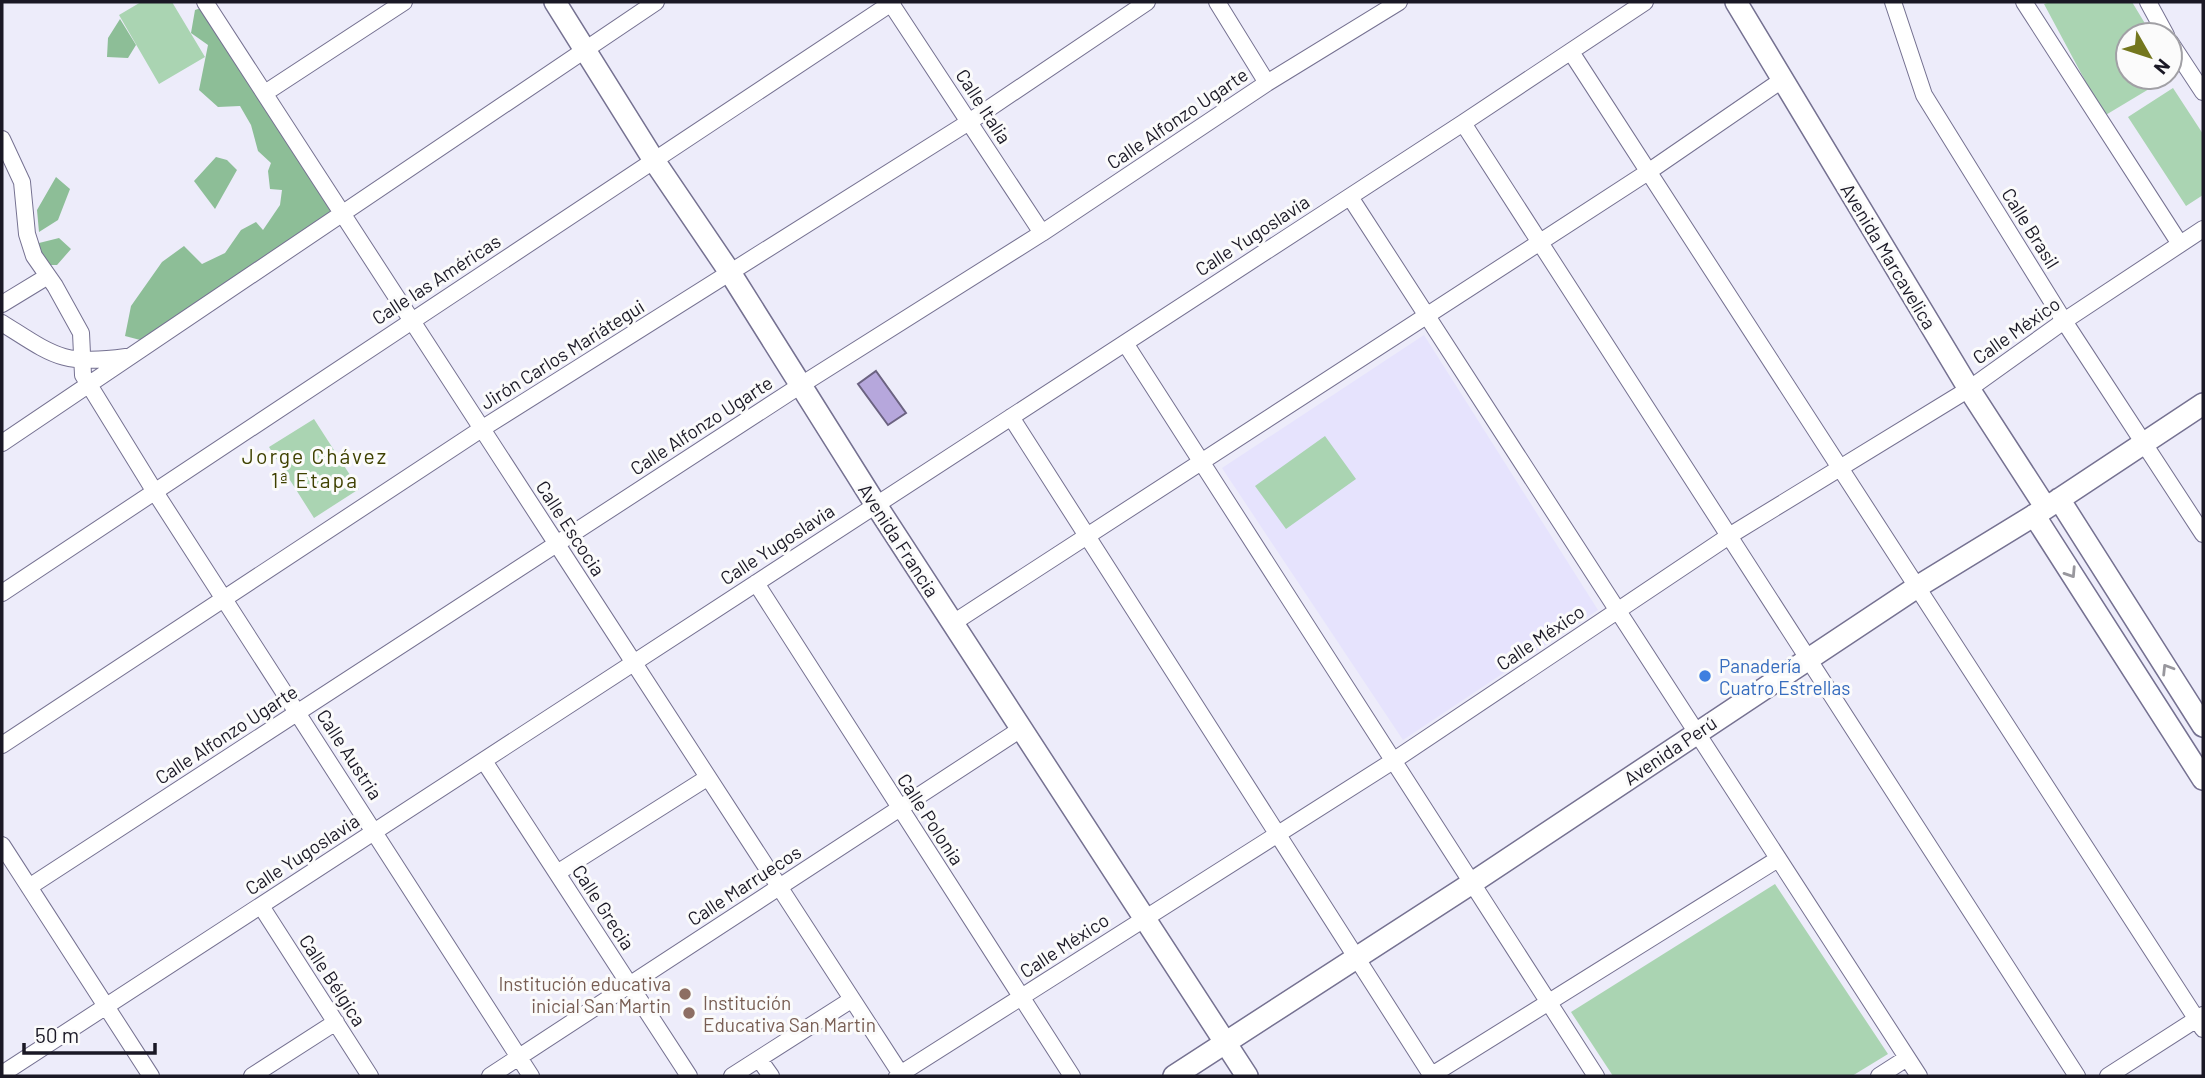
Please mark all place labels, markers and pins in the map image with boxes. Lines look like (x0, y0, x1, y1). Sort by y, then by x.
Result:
place label: Panadería Cuatro Estrellas (1719, 654, 1850, 699)
marker: Panadería Cuatro Estrellas (1697, 668, 1713, 684)
place label: Institución educativa inicial San Martin (498, 972, 671, 1017)
marker: Institución educativa inicial San Martin (677, 986, 693, 1002)
place label: Institución Educativa San Martin (703, 991, 876, 1036)
marker: Institución Educativa San Martin (681, 1005, 697, 1021)

